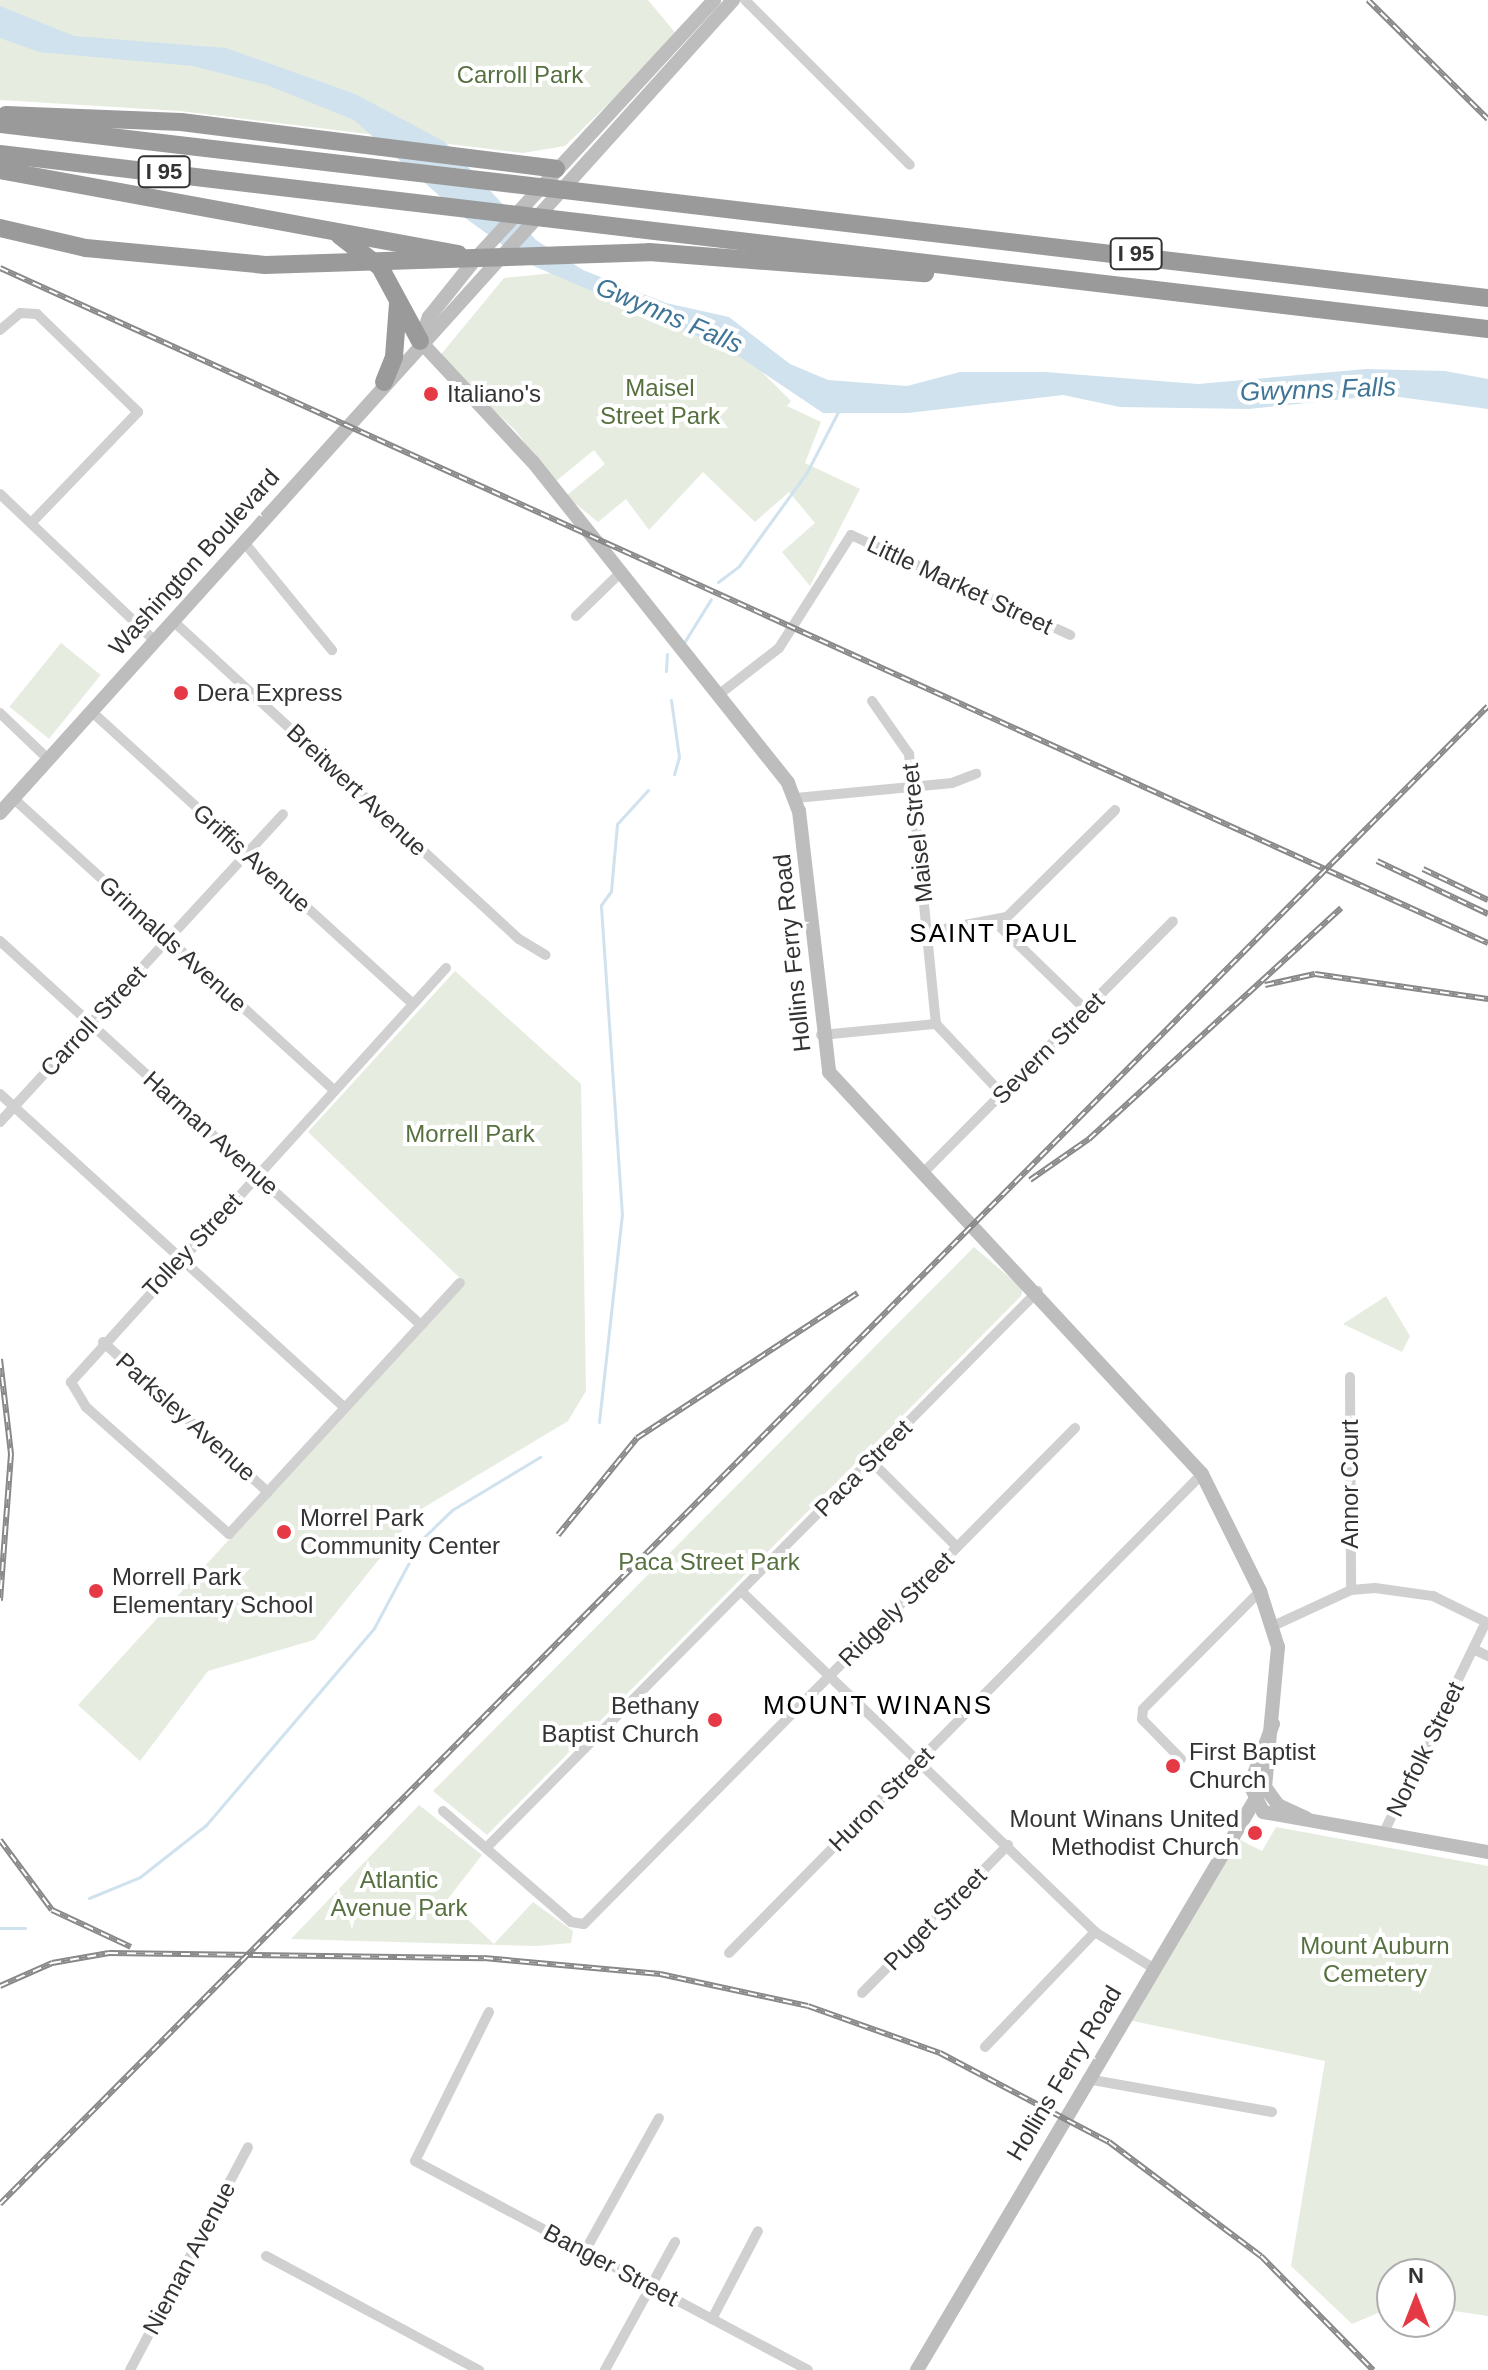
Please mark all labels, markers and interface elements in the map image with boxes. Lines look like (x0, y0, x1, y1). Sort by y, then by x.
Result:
park label: Carroll Park (457, 61, 583, 89)
road number: I 95 (136, 154, 192, 190)
road number: I 95 (1108, 236, 1164, 272)
water label: Gwynns Falls (591, 271, 747, 361)
water label: Gwynns Falls (1239, 372, 1397, 408)
park label: Maisel Street Park (600, 374, 720, 430)
place label: Italiano's (447, 380, 541, 408)
marker: Italiano's (422, 385, 440, 403)
street label: Washington Boulevard (103, 463, 285, 661)
street label: Little Market Street (863, 529, 1057, 641)
place label: Dera Express (197, 679, 342, 707)
marker: Dera Express (172, 684, 190, 702)
street label: Breitwert Avenue (281, 717, 433, 863)
street label: Maisel Street (895, 762, 939, 904)
street label: Griffis Avenue (187, 797, 317, 919)
street label: Hollins Ferry Road (767, 853, 817, 1053)
street label: Grinnalds Avenue (93, 870, 253, 1018)
district label: SAINT PAUL (909, 918, 1079, 950)
street label: Carroll Street (34, 959, 152, 1083)
street label: Severn Street (986, 986, 1110, 1110)
street label: Harman Avenue (137, 1064, 285, 1202)
park label: Morrell Park (405, 1120, 535, 1148)
street label: Tolley Street (136, 1187, 248, 1303)
street label: Parksley Avenue (110, 1346, 262, 1488)
street label: Paca Street (808, 1413, 918, 1523)
street label: Annor Court (1336, 1419, 1364, 1549)
place label: Morrel Park Community Center (300, 1504, 500, 1560)
marker: Morrel Park Community Center (275, 1523, 293, 1541)
street label: Ridgely Street (833, 1546, 959, 1672)
park label: Paca Street Park (618, 1548, 800, 1576)
place label: Morrell Park Elementary School (112, 1563, 313, 1619)
marker: Morrell Park Elementary School (87, 1582, 105, 1600)
street label: Norfolk Street (1380, 1677, 1470, 1821)
district label: MOUNT WINANS (763, 1690, 993, 1722)
place label: Bethany Baptist Church (542, 1692, 699, 1748)
marker: Bethany Baptist Church (706, 1711, 724, 1729)
place label: First Baptist Church (1189, 1738, 1316, 1794)
street label: Huron Street (823, 1741, 939, 1857)
marker: First Baptist Church (1164, 1757, 1182, 1775)
place label: Mount Winans United Methodist Church (1010, 1805, 1239, 1861)
marker: Mount Winans United Methodist Church (1246, 1824, 1264, 1842)
street label: Puget Street (878, 1862, 992, 1976)
park label: Atlantic Avenue Park (331, 1866, 467, 1922)
park label: Mount Auburn Cemetery (1300, 1932, 1450, 1988)
street label: Hollins Ferry Road (1000, 1980, 1128, 2166)
street label: Nieman Avenue (136, 2176, 242, 2340)
street label: Banger Street (539, 2218, 683, 2312)
north arrow (1376, 2258, 1456, 2338)
text: N (1408, 2263, 1424, 2288)

